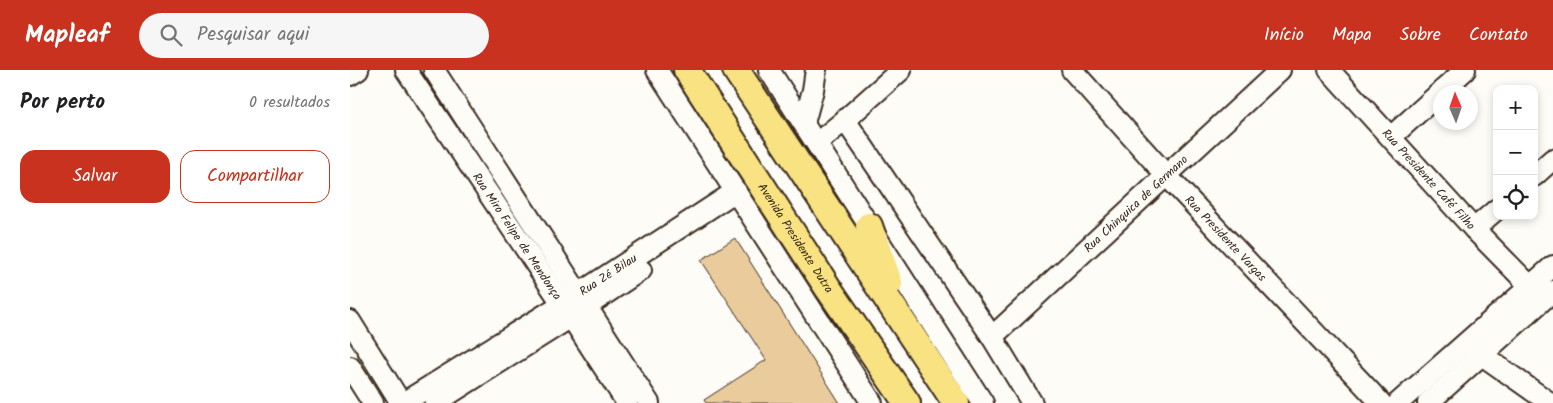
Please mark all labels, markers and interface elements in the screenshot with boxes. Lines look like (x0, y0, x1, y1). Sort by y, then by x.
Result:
search box (139, 13, 489, 58)
text: Mapleaf (25, 16, 109, 55)
text: Pesquisar aqui (197, 20, 309, 50)
icon: search (157, 21, 185, 49)
text: Início (1264, 21, 1304, 50)
text: Mapa (1332, 21, 1372, 50)
text: Sobre (1400, 21, 1441, 50)
text: Contato (1469, 21, 1528, 50)
north arrow (1433, 85, 1478, 130)
map controls (1493, 85, 1538, 220)
button: + (1493, 85, 1538, 130)
text: Por perto (20, 86, 105, 119)
text: 0 resultados (249, 90, 330, 115)
street label: Rua Presidente Café Filho (1377, 124, 1480, 234)
button: − (1493, 130, 1538, 175)
button: Salvar (20, 150, 170, 203)
button: Compartilhar (180, 150, 330, 203)
street label: Rua Chinquica de Germano (1079, 150, 1192, 257)
street label: Rua Miro Felipe de Mendonça (468, 169, 567, 304)
button: locate (1493, 175, 1538, 220)
street label: Avenida Presidente Dutra (753, 179, 838, 297)
street label: Rua Presidente Vargas (1180, 191, 1271, 286)
street label: Rua Zé Bilau (575, 249, 641, 301)

